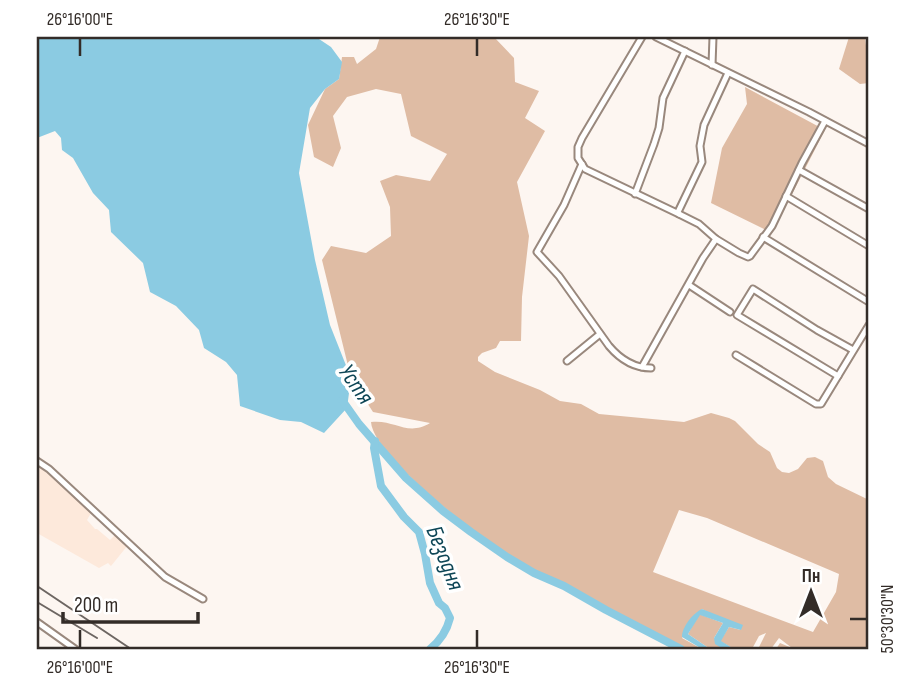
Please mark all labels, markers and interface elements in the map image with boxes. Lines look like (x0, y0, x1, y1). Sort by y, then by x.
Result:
text: 26°16'00"E (47, 9, 113, 30)
text: 26°16'30"E (444, 9, 510, 30)
water label: Устя (332, 358, 380, 410)
water label: Безодня (419, 522, 471, 595)
north arrow (776, 556, 846, 626)
text: Пн (802, 565, 820, 588)
scale bar (63, 581, 198, 625)
text: 50°30'30"N (877, 584, 898, 654)
text: 200 m (74, 593, 118, 618)
text: 26°16'00"E (47, 657, 113, 678)
text: 26°16'30"E (444, 657, 510, 678)

